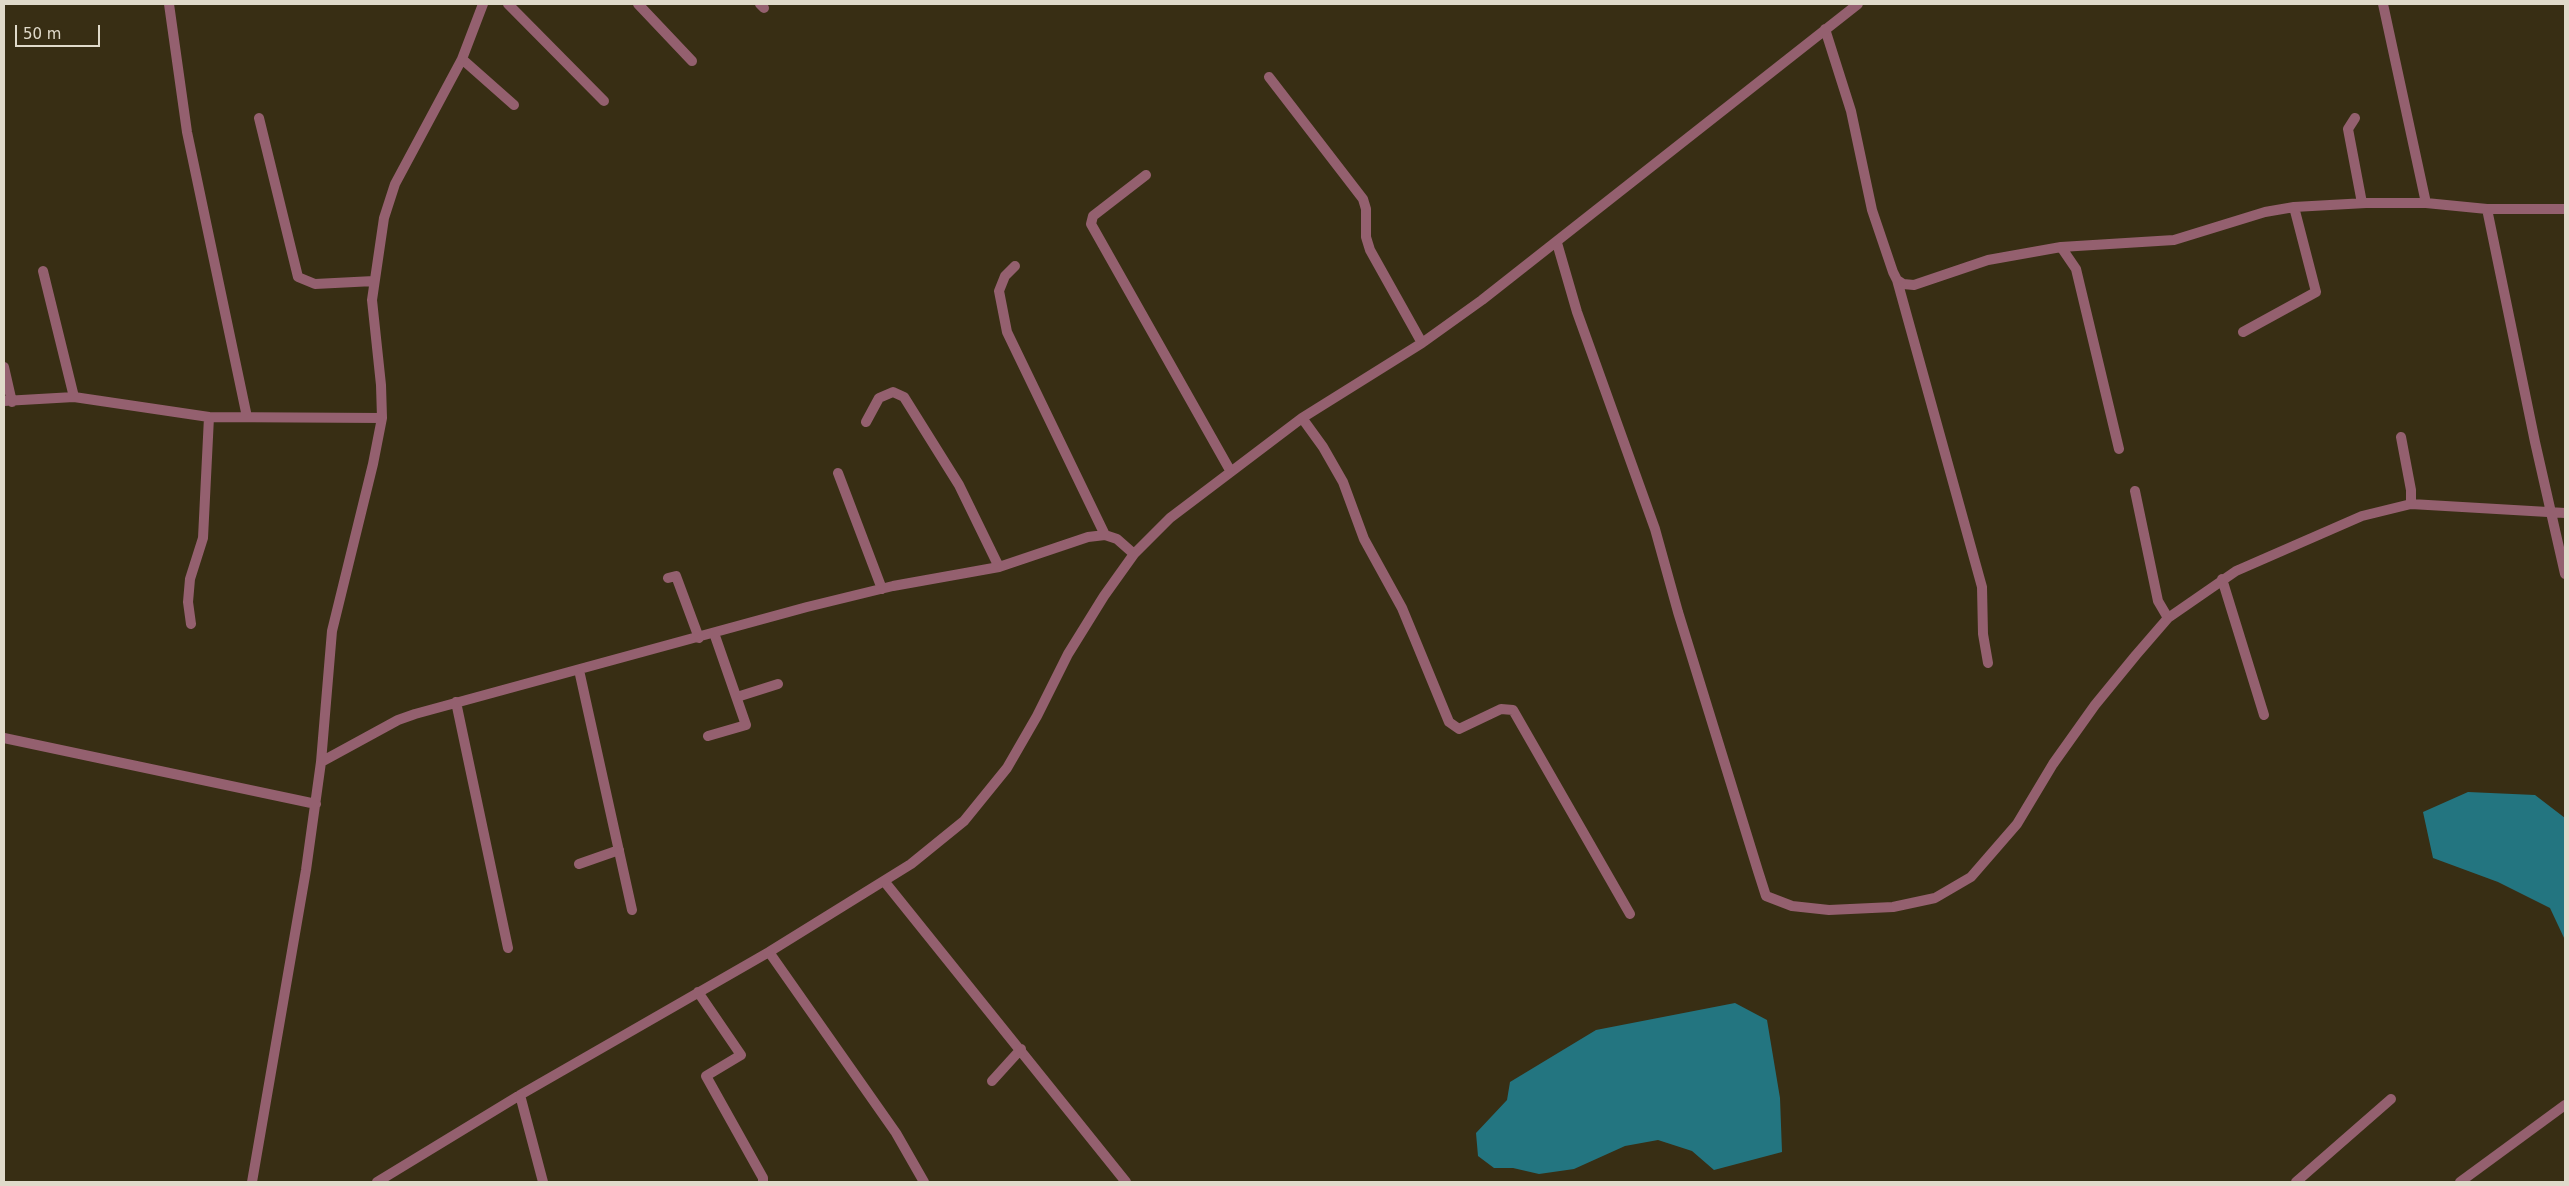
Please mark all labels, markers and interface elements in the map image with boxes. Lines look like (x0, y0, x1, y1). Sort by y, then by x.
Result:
scale bar (18, 15, 102, 47)
text: 50 m (23, 25, 61, 43)

